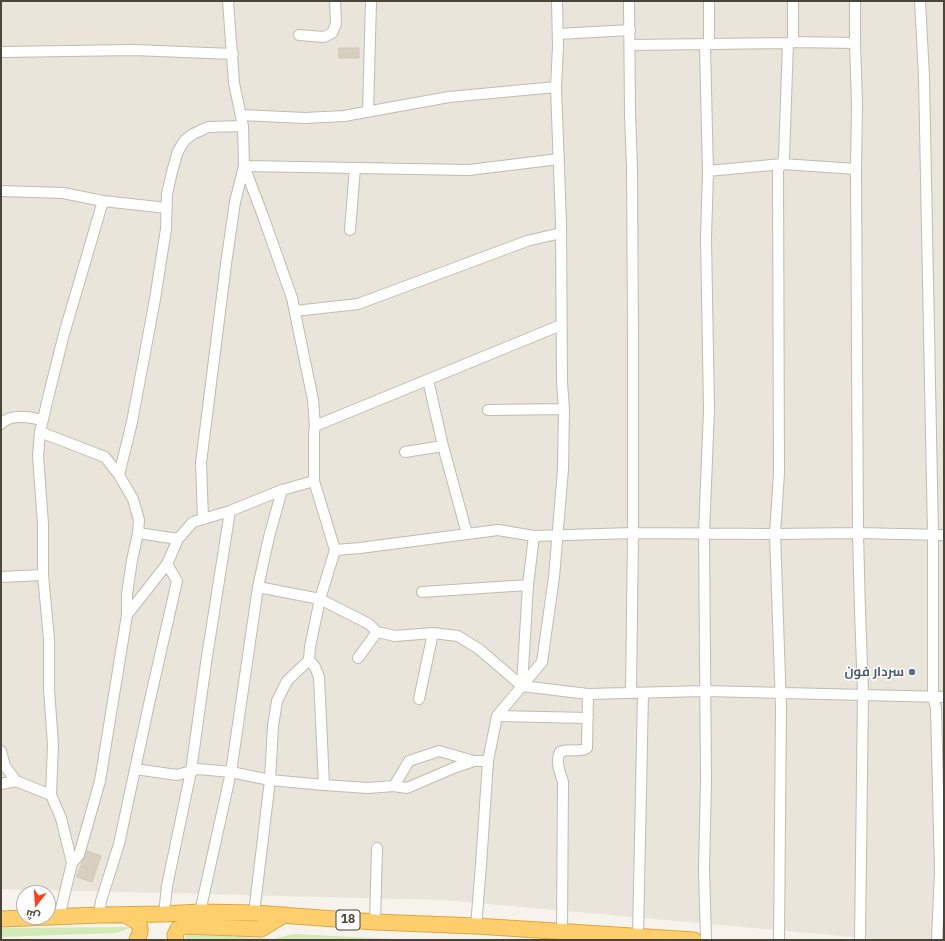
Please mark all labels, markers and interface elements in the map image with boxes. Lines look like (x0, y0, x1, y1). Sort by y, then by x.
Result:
place label: سردار فون (845, 664, 904, 680)
marker: سردار فون (907, 667, 917, 677)
north arrow (16, 885, 56, 925)
text: ش (24, 907, 42, 924)
road number: 18 (336, 910, 360, 930)

